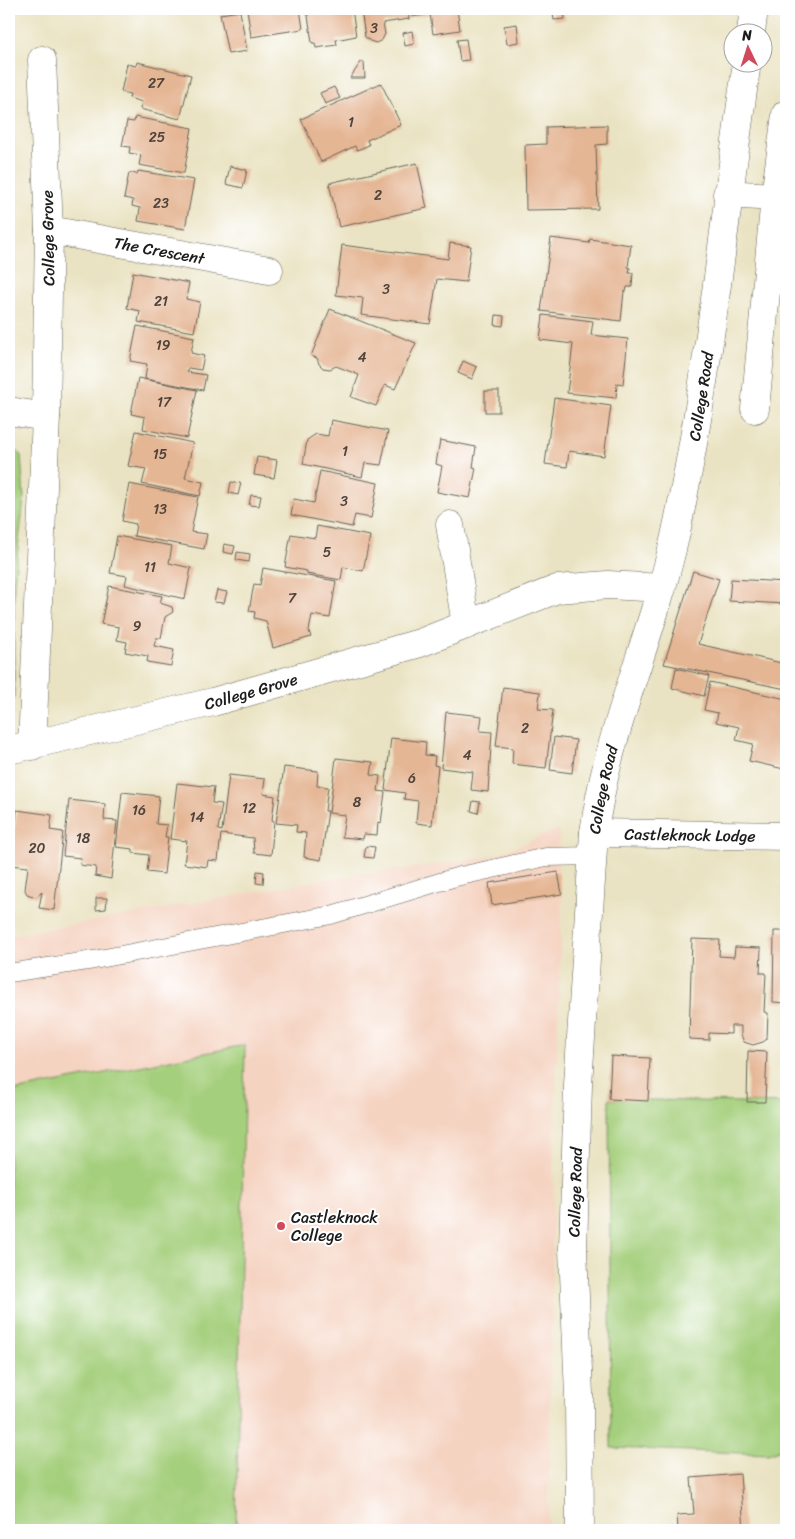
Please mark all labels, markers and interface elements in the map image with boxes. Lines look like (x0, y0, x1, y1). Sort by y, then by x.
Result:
house number: 3 (370, 16, 378, 41)
north arrow (722, 22, 772, 72)
text: N (740, 23, 753, 48)
house number: 27 (148, 71, 165, 96)
house number: 1 (348, 110, 354, 135)
house number: 25 (149, 125, 166, 150)
house number: 2 (374, 183, 382, 208)
street label: College Grove (33, 190, 63, 286)
house number: 23 (153, 191, 169, 216)
street label: The Crescent (111, 228, 207, 273)
house number: 3 (382, 277, 390, 302)
house number: 21 (154, 289, 168, 314)
house number: 19 (156, 333, 171, 358)
house number: 4 (358, 345, 367, 370)
street label: College Road (679, 348, 722, 443)
house number: 17 (157, 390, 172, 415)
house number: 1 (342, 439, 348, 464)
house number: 15 (153, 442, 168, 467)
house number: 3 (340, 489, 348, 514)
house number: 13 (153, 497, 167, 522)
house number: 5 (323, 540, 332, 565)
house number: 11 (144, 555, 156, 580)
house number: 7 (288, 586, 297, 611)
house number: 9 (133, 614, 142, 639)
street label: College Grove (201, 664, 301, 718)
house number: 2 (521, 716, 529, 741)
street label: College Road (580, 740, 627, 836)
house number: 4 (463, 743, 472, 768)
house number: 6 (408, 766, 416, 791)
house number: 8 (353, 790, 362, 815)
house number: 12 (242, 796, 256, 821)
house number: 16 (132, 798, 146, 823)
house number: 14 (190, 805, 205, 830)
street label: Castleknock Lodge (624, 819, 756, 850)
house number: 18 (76, 826, 91, 851)
house number: 20 (29, 836, 46, 861)
street label: College Road (559, 1145, 591, 1237)
place label: Castleknock College (291, 1203, 378, 1250)
marker: Castleknock College (275, 1220, 287, 1232)

